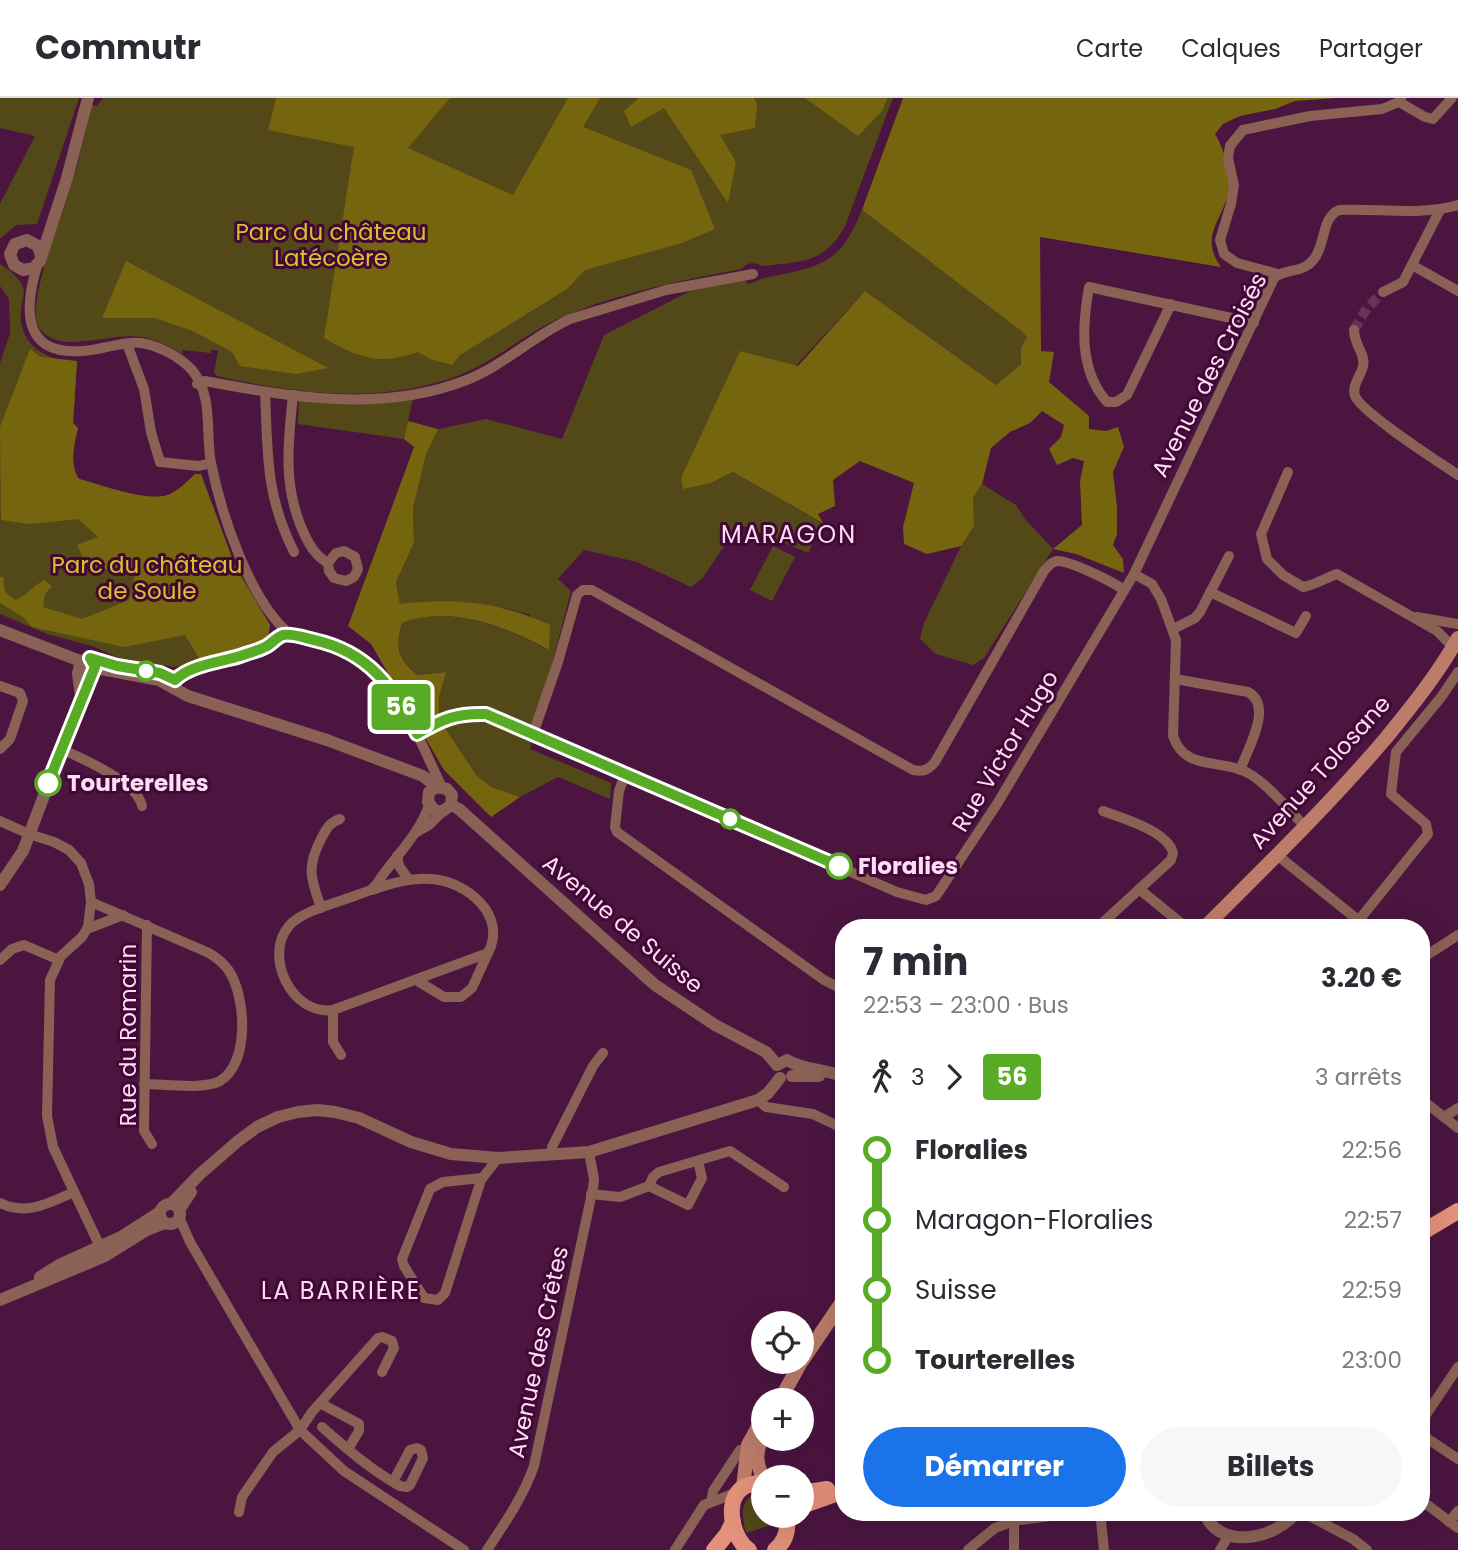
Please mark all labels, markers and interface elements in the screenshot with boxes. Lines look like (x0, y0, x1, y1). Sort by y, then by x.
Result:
text: Commutr (35, 24, 201, 71)
text: Carte (1076, 32, 1143, 65)
text: Calques (1181, 32, 1281, 65)
text: Partager (1319, 32, 1423, 65)
park label: Parc du château Latécoère (235, 216, 427, 274)
street label: Avenue des Croisés (1144, 267, 1274, 483)
district label: MARAGON (721, 518, 857, 551)
park label: Parc du château de Soule (51, 549, 243, 607)
unlabelled marker (136, 661, 156, 681)
street label: Rue Victor Hugo (944, 664, 1066, 838)
line badge: 56 (370, 684, 432, 730)
street label: Avenue Tolosane (1242, 688, 1398, 856)
text: 56 (386, 690, 416, 723)
place label: Tourterelles (67, 767, 209, 799)
marker: Tourterelles (35, 770, 61, 796)
unlabelled marker (720, 809, 740, 829)
street label: Avenue de Suisse (536, 847, 710, 1001)
place label: Floralies (858, 850, 958, 882)
marker: Floralies (826, 853, 852, 879)
text: 7 min (863, 935, 968, 988)
street label: Rue du Romarin (112, 944, 144, 1126)
text: 3.20 € (1321, 960, 1402, 996)
text: 22:53 – 23:00 · Bus (863, 989, 1069, 1021)
icon: walk (863, 1058, 901, 1096)
icon: forward (935, 1058, 973, 1096)
text: 56 (997, 1060, 1027, 1093)
text: 3 (911, 1061, 925, 1093)
text: 3 arrêts (1315, 1061, 1402, 1093)
text: Floralies (915, 1132, 1028, 1168)
text: 22:56 (1342, 1134, 1402, 1166)
text: Maragon-Floralies (915, 1202, 1153, 1238)
text: 22:57 (1344, 1204, 1402, 1236)
street label: Avenue des Crêtes (500, 1243, 576, 1461)
text: Suisse (915, 1272, 997, 1308)
district label: LA BARRIÈRE (261, 1274, 421, 1307)
text: 22:59 (1342, 1274, 1402, 1306)
map controls (751, 1311, 814, 1528)
button: locate (751, 1311, 814, 1374)
text: Tourterelles (915, 1342, 1075, 1378)
text: 23:00 (1341, 1344, 1402, 1376)
button: + (751, 1388, 814, 1451)
button: Démarrer (863, 1427, 1126, 1507)
button: Billets (1140, 1427, 1402, 1507)
button: − (751, 1465, 814, 1528)

